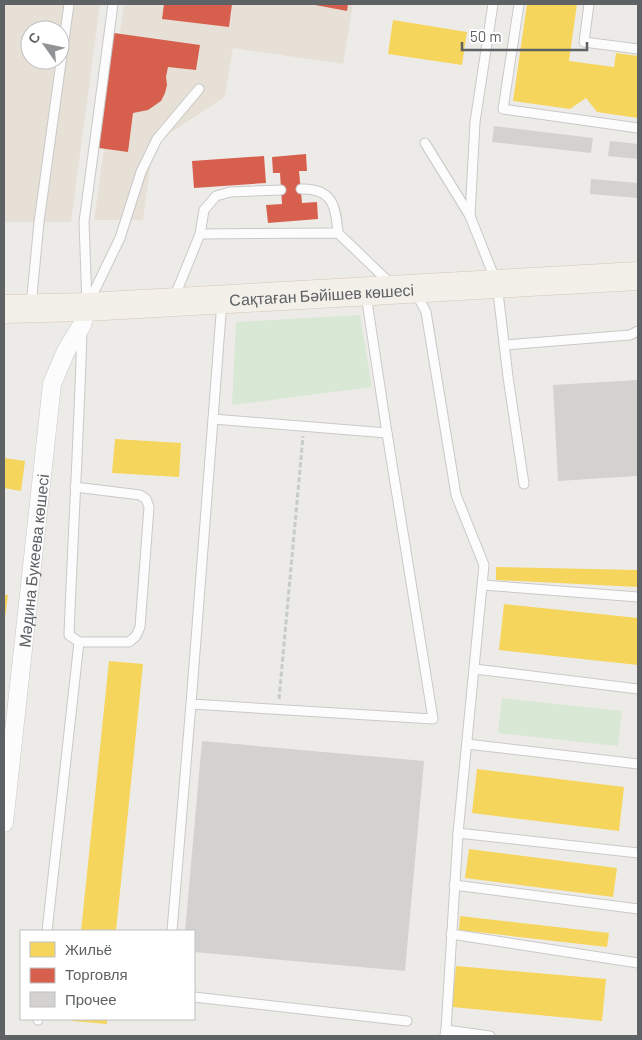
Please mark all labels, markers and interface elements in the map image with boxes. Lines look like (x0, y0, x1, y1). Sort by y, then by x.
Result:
north arrow (20, 20, 70, 70)
scale bar (462, 20, 587, 52)
text: 50 m (470, 27, 502, 45)
text: С (24, 29, 44, 47)
street label: Сақтаған Бәйішев көшесі (229, 279, 415, 308)
street label: Мәдина Букеева көшесі (14, 473, 52, 648)
legend (20, 930, 195, 1020)
text: Жильё (65, 940, 112, 958)
text: Торговля (65, 965, 128, 983)
text: Прочее (65, 990, 117, 1008)

